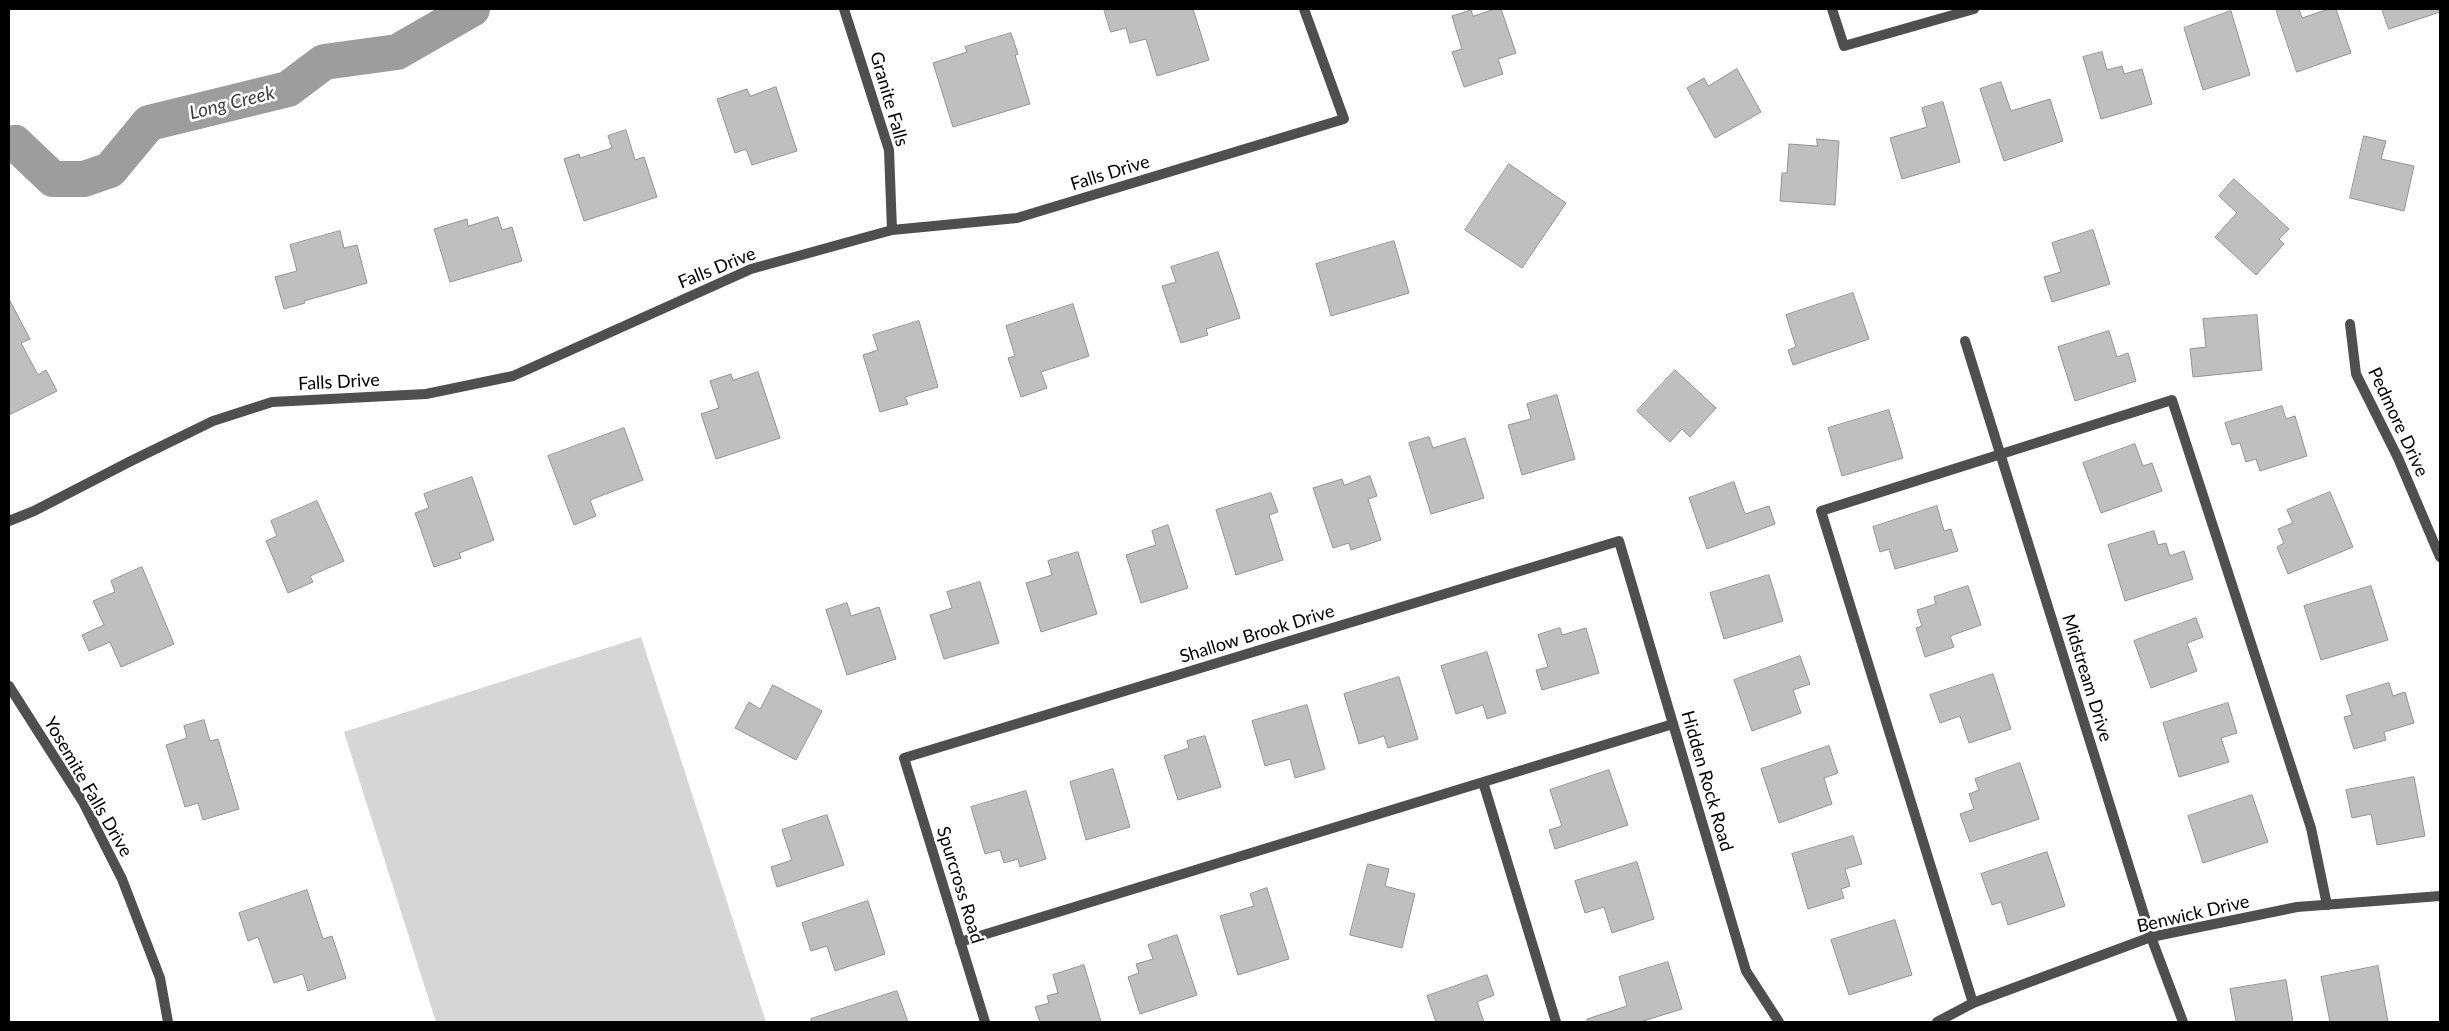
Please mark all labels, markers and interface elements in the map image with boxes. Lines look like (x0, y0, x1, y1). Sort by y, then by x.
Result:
street label: Granite Falls (865, 49, 913, 149)
water label: Long Creek (187, 81, 277, 125)
street label: Falls Drive (1068, 151, 1152, 195)
street label: Falls Drive (675, 243, 759, 293)
street label: Pedmore Drive (2363, 364, 2433, 480)
street label: Falls Drive (298, 369, 380, 395)
street label: Shallow Brook Drive (1177, 600, 1337, 668)
street label: Midstream Drive (2057, 612, 2117, 744)
street label: Hidden Rock Road (1677, 708, 1737, 854)
street label: Yosemite Falls Drive (39, 713, 137, 861)
street label: Spurcross Road (932, 824, 988, 946)
street label: Benwick Drive (2135, 891, 2251, 937)

